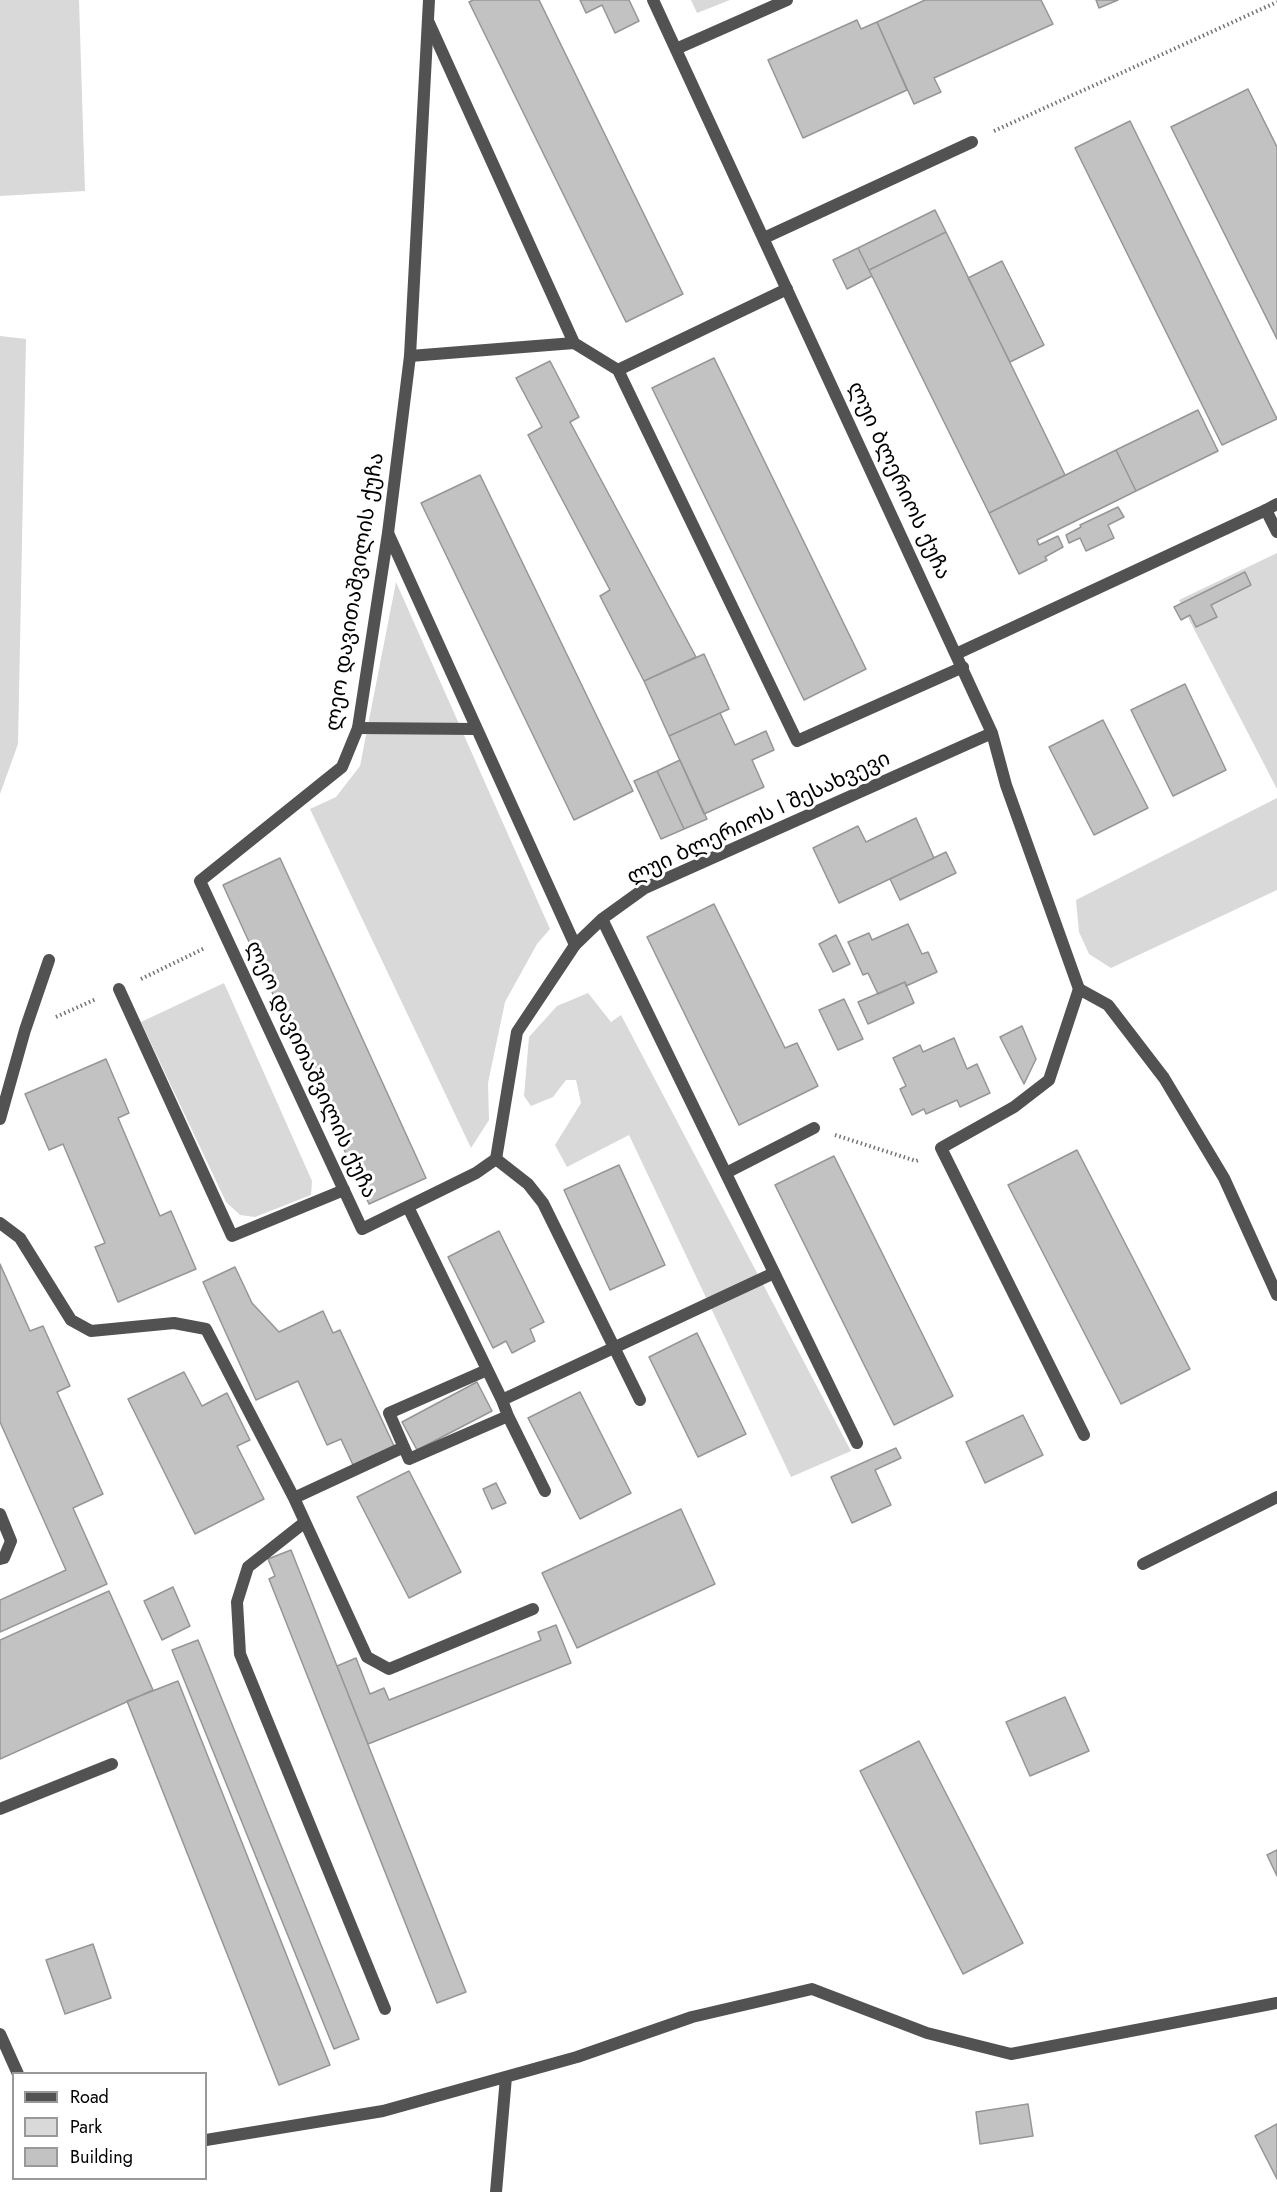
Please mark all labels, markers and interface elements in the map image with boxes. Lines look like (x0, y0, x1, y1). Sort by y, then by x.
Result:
street label: ლუი ბლერიოს ქუჩა (841, 378, 955, 584)
street label: ლეო დავითაშვილის ქუჩა (322, 451, 390, 733)
street label: ლუი ბლერიოს I შესახვევი (623, 747, 895, 891)
street label: ლეო დავითაშვილის ქუჩა (239, 937, 381, 1203)
legend (12, 2072, 207, 2180)
text: Road (70, 2084, 109, 2110)
text: Park (70, 2114, 102, 2140)
text: Building (70, 2144, 133, 2170)

